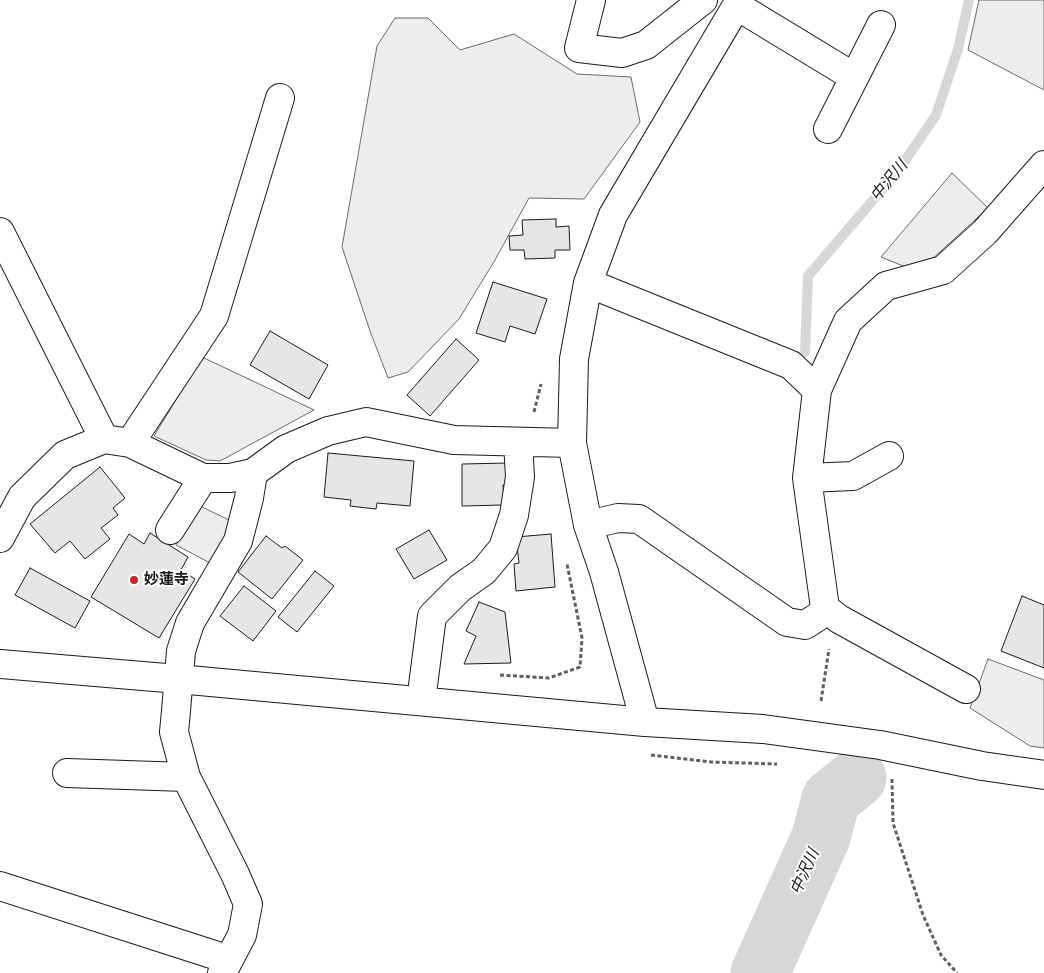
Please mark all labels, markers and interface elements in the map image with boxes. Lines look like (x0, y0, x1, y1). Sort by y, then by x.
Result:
water label: 中沢川 (866, 156, 912, 206)
place label: 妙蓮寺 (144, 571, 189, 589)
marker: 妙蓮寺 (128, 574, 140, 586)
water label: 中沢川 (786, 846, 824, 898)

